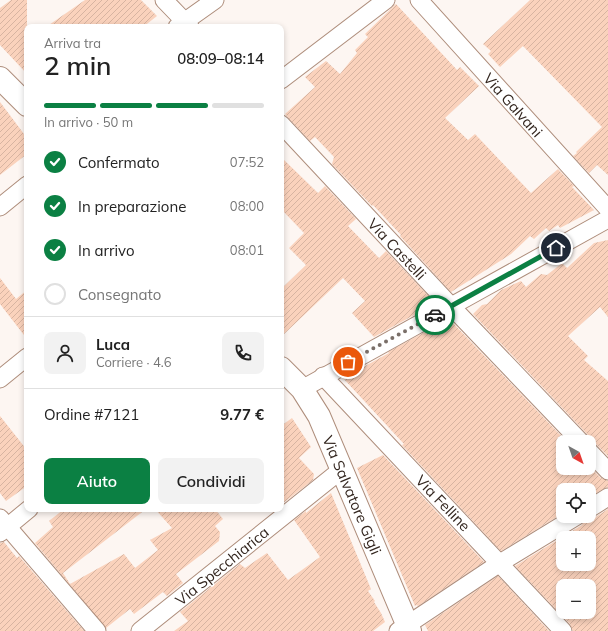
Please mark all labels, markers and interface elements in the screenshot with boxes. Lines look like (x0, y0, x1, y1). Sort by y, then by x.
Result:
text: Arriva tra (44, 35, 101, 51)
text: 2 min (44, 49, 112, 82)
text: 08:09–08:14 (177, 49, 264, 68)
street label: Via Galvani (479, 69, 547, 141)
text: In arrivo · 50 m (44, 114, 133, 130)
icon: check (44, 151, 66, 173)
text: Confermato (78, 153, 159, 172)
text: 07:52 (230, 154, 264, 170)
icon: check (44, 195, 66, 217)
text: In preparazione (78, 197, 186, 216)
text: 08:00 (230, 198, 264, 214)
street label: Via Castelli (364, 214, 430, 284)
pin (539, 231, 573, 265)
icon: home (545, 237, 567, 259)
icon: check (44, 239, 66, 261)
text: In arrivo (78, 241, 134, 260)
text: 08:01 (230, 242, 264, 258)
text: Consegnato (78, 285, 161, 304)
courier (415, 295, 455, 335)
icon: car (424, 304, 446, 326)
button: person (44, 332, 86, 374)
button: phone (222, 332, 264, 374)
text: Luca (96, 335, 130, 354)
pin (331, 345, 365, 379)
icon: bag (337, 351, 359, 373)
text: Corriere · 4.6 (96, 354, 172, 370)
text: Ordine #7121 (44, 405, 139, 424)
text: 9.77 € (220, 405, 264, 424)
street label: Via Salvatore Gigli (318, 433, 386, 557)
north arrow (556, 435, 596, 475)
map controls (556, 435, 596, 619)
button: Aiuto (44, 458, 150, 504)
button: Condividi (158, 458, 264, 504)
street label: Via Felline (412, 471, 474, 535)
button: locate (556, 483, 596, 523)
street label: Via Specchiarica (171, 522, 273, 610)
button: + (556, 531, 596, 571)
button: − (556, 579, 596, 619)

